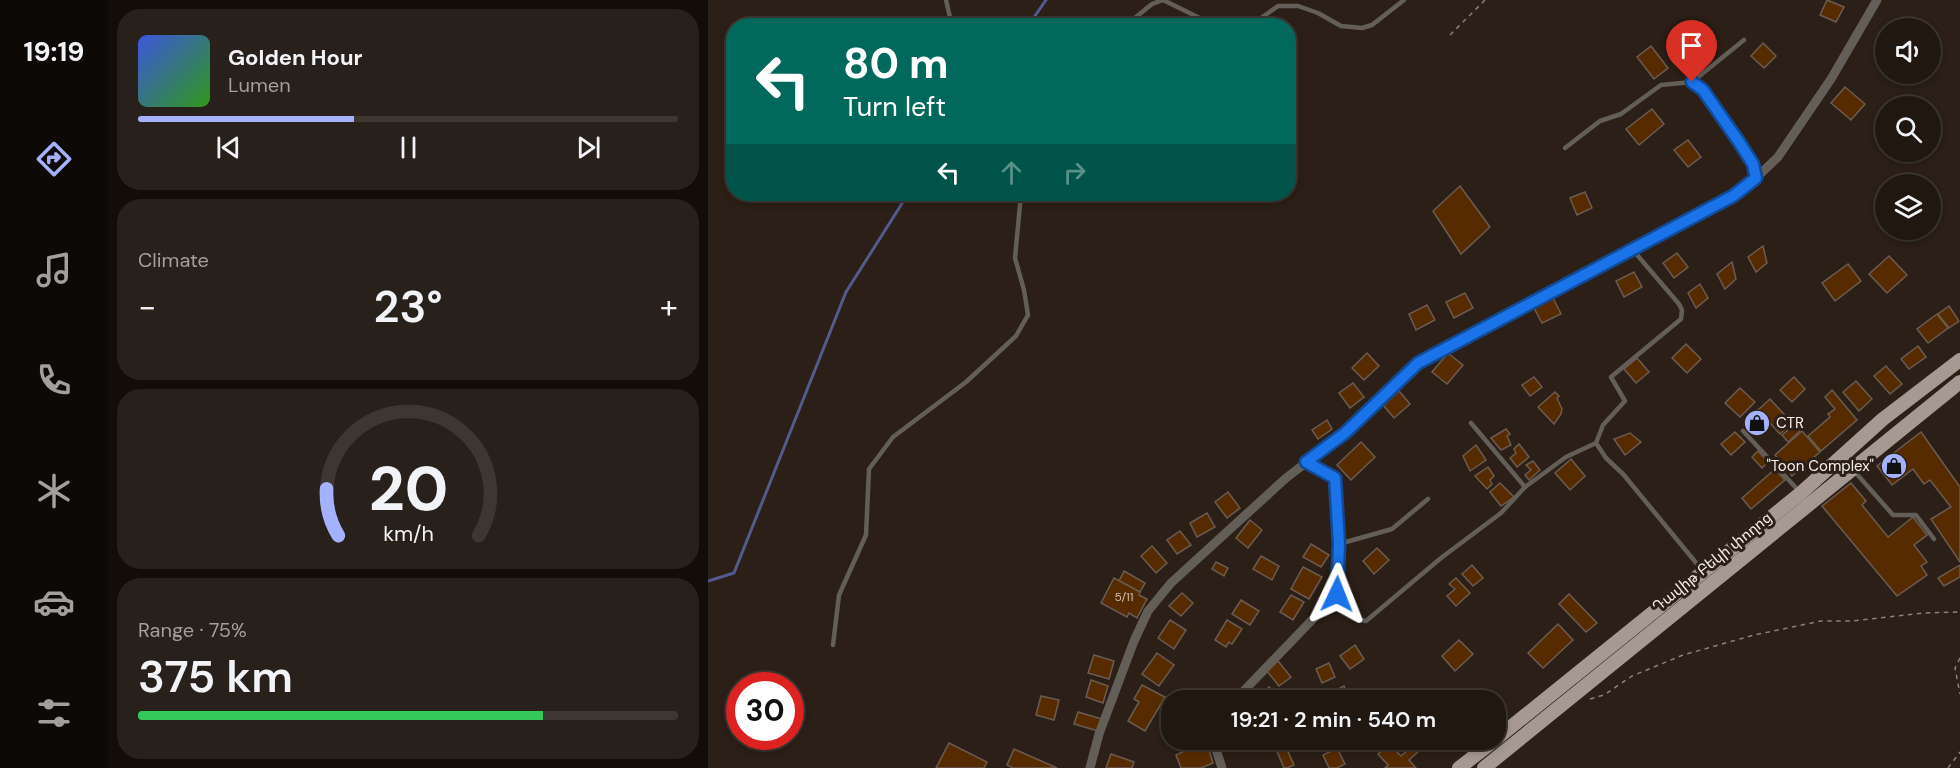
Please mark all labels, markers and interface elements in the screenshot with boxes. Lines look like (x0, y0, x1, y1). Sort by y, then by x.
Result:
map controls (1875, 18, 1941, 240)
button: sound (1875, 18, 1941, 84)
pin (1666, 20, 1717, 82)
icon: arrive (1675, 29, 1708, 62)
text: 19:19 (24, 34, 84, 69)
text: 80 m (843, 36, 949, 91)
icon: left (744, 42, 822, 120)
text: Golden Hour (228, 43, 363, 72)
text: Lumen (228, 72, 291, 98)
text: Turn left (843, 89, 946, 124)
button: search (1875, 96, 1941, 162)
icon: previous (212, 131, 245, 164)
icon: pause (392, 131, 425, 164)
icon: next (572, 131, 605, 164)
icon: directions (33, 138, 75, 180)
icon: left (932, 156, 965, 189)
icon: ahead (995, 156, 1028, 189)
icon: right (1058, 156, 1091, 189)
button: layers (1875, 174, 1941, 240)
text: Climate (138, 247, 209, 273)
icon: music (33, 249, 75, 291)
text: 23° (374, 277, 443, 336)
text: − (138, 285, 156, 328)
text: + (660, 285, 678, 328)
icon: phone (33, 359, 75, 401)
shop icon: CTR (1742, 408, 1772, 438)
place label: CTR (1776, 413, 1804, 433)
text: 20 (368, 448, 448, 529)
shop icon: "Toon Complex" (1879, 451, 1909, 481)
place label: "Toon Complex" (1766, 456, 1874, 476)
icon: climate (33, 470, 75, 512)
street label: Դավիթ Բեկի փողոց (1648, 508, 1776, 616)
text: km/h (383, 520, 433, 548)
position arrow (1305, 562, 1369, 626)
icon: car (33, 581, 75, 623)
house number: 5/11 (1114, 589, 1134, 605)
text: Range · 75% (138, 617, 247, 643)
text: 375 km (138, 647, 293, 706)
speed limit sign: 30 (726, 672, 804, 750)
icon: filters (33, 692, 75, 734)
text: 19:21 · 2 min · 540 m (1231, 705, 1436, 734)

